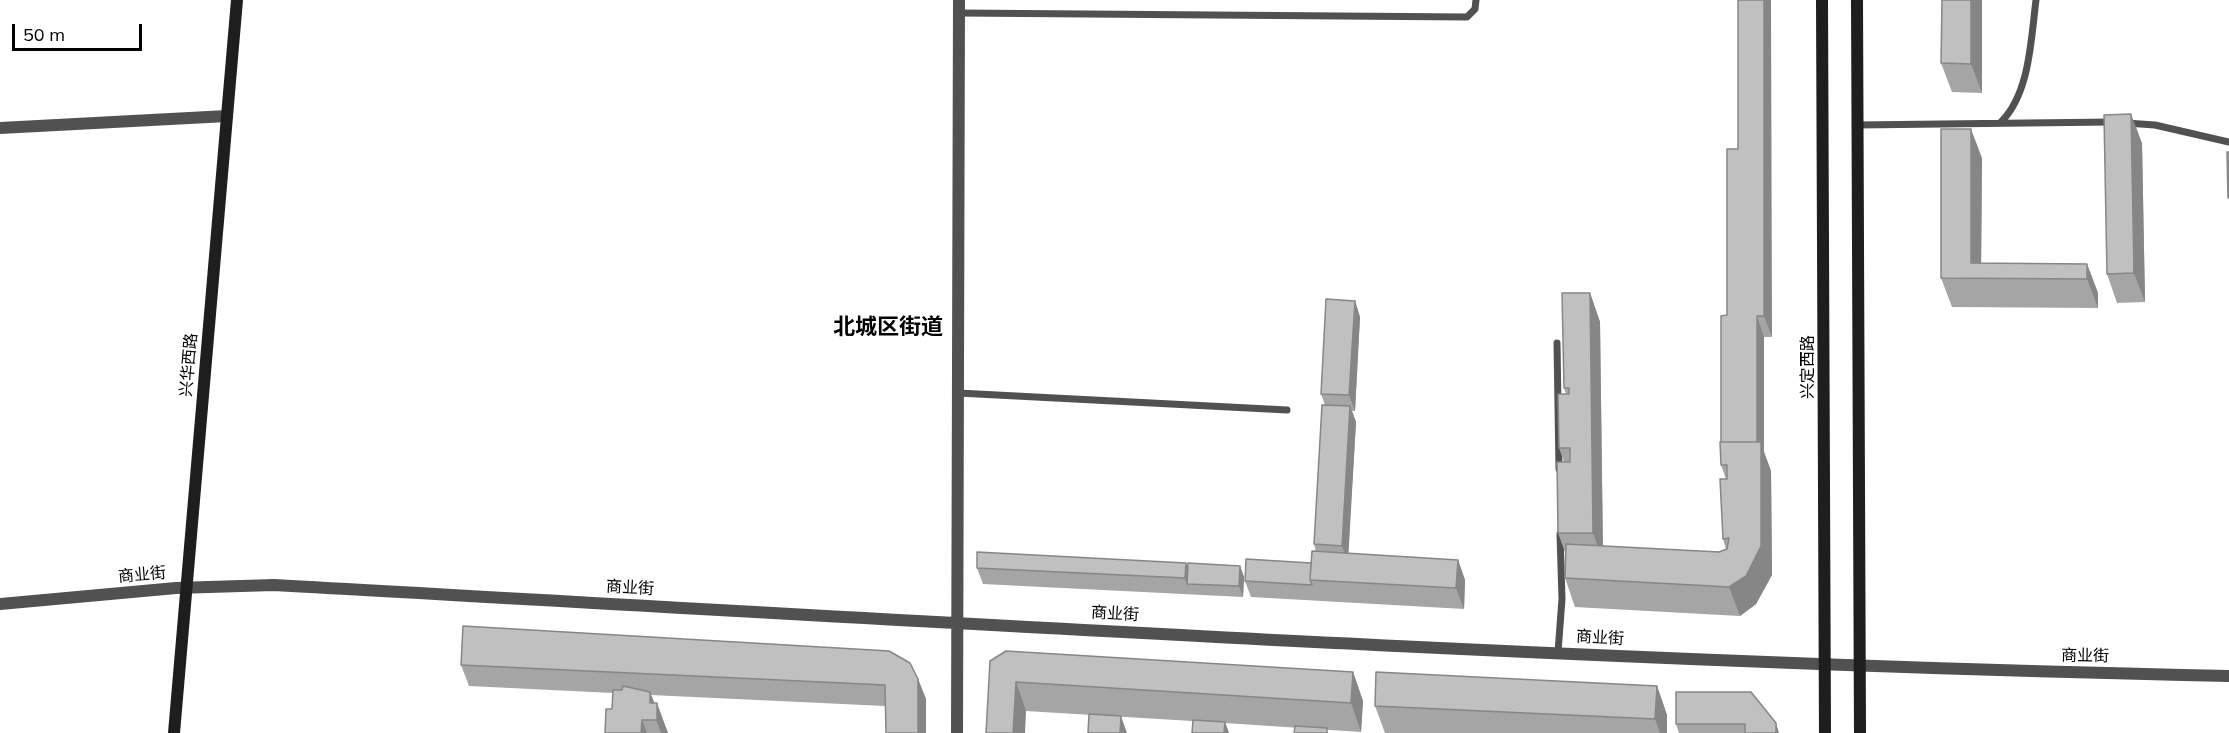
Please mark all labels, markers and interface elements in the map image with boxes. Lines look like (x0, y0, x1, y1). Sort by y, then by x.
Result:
scale bar (15, 12, 146, 50)
text: 50 m (23, 23, 65, 46)
district label: 北城区街道 (833, 314, 943, 340)
street label: 兴华西路 (177, 332, 201, 398)
street label: 兴定西路 (1798, 335, 1818, 399)
street label: 商业街 (117, 563, 167, 587)
street label: 商业街 (606, 577, 654, 599)
street label: 商业街 (1091, 603, 1139, 625)
street label: 商业街 (1576, 627, 1624, 649)
street label: 商业街 (2061, 646, 2109, 666)

